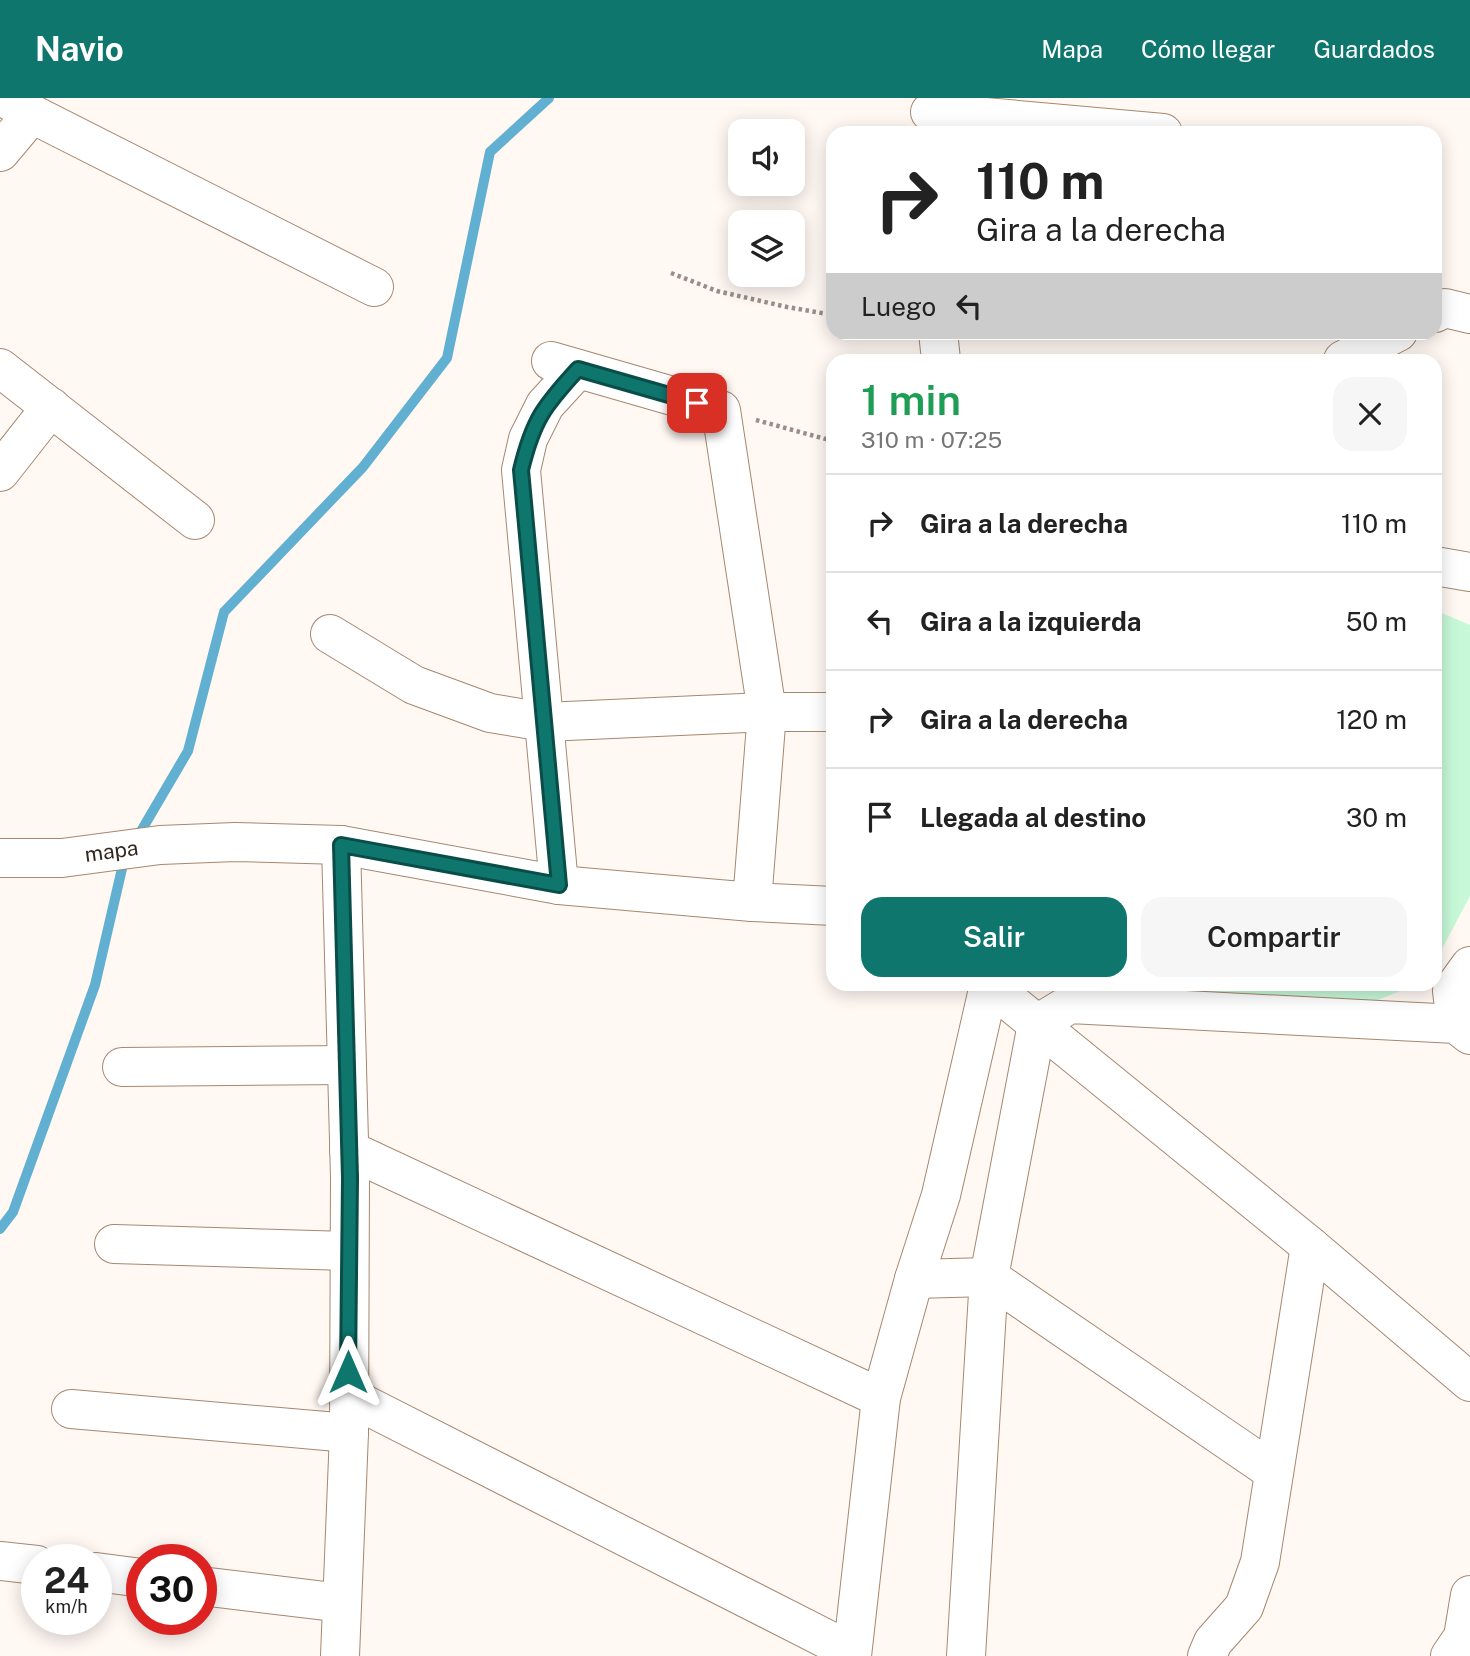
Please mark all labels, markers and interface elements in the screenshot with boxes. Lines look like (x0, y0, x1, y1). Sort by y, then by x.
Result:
text: Navio (35, 30, 124, 68)
text: Mapa (1041, 35, 1103, 63)
text: Cómo llegar (1141, 35, 1275, 63)
text: Guardados (1313, 35, 1435, 63)
map controls (728, 119, 805, 287)
button: sound (728, 119, 805, 196)
text: 110 m (976, 152, 1104, 210)
icon: right (861, 154, 952, 245)
button: layers (728, 210, 805, 287)
text: Gira a la derecha (976, 211, 1226, 248)
icon: left (950, 287, 988, 325)
text: Luego (861, 291, 936, 322)
pin (667, 373, 727, 433)
text: 1 min (861, 375, 961, 424)
button: close (1333, 377, 1407, 451)
icon: arrive (678, 384, 716, 422)
text: 310 m · 07:25 (861, 426, 1002, 453)
icon: right (861, 504, 899, 542)
text: Gira a la derecha (920, 508, 1128, 539)
text: 110 m (1341, 508, 1407, 539)
icon: left (861, 602, 899, 640)
text: Gira a la izquierda (920, 606, 1142, 637)
text: 50 m (1346, 606, 1407, 637)
icon: right (861, 700, 899, 738)
text: Gira a la derecha (920, 704, 1128, 735)
text: 120 m (1336, 704, 1407, 735)
icon: arrive (861, 798, 899, 836)
text: Llegada al destino (920, 802, 1146, 833)
text: 30 m (1346, 802, 1407, 833)
street label: mapa (83, 835, 140, 867)
button: Salir (861, 897, 1127, 977)
button: Compartir (1141, 897, 1407, 977)
position arrow (311, 1335, 385, 1409)
speed limit sign: 30 (126, 1544, 217, 1635)
text: 24 (44, 1560, 89, 1601)
text: km/h (45, 1596, 88, 1617)

